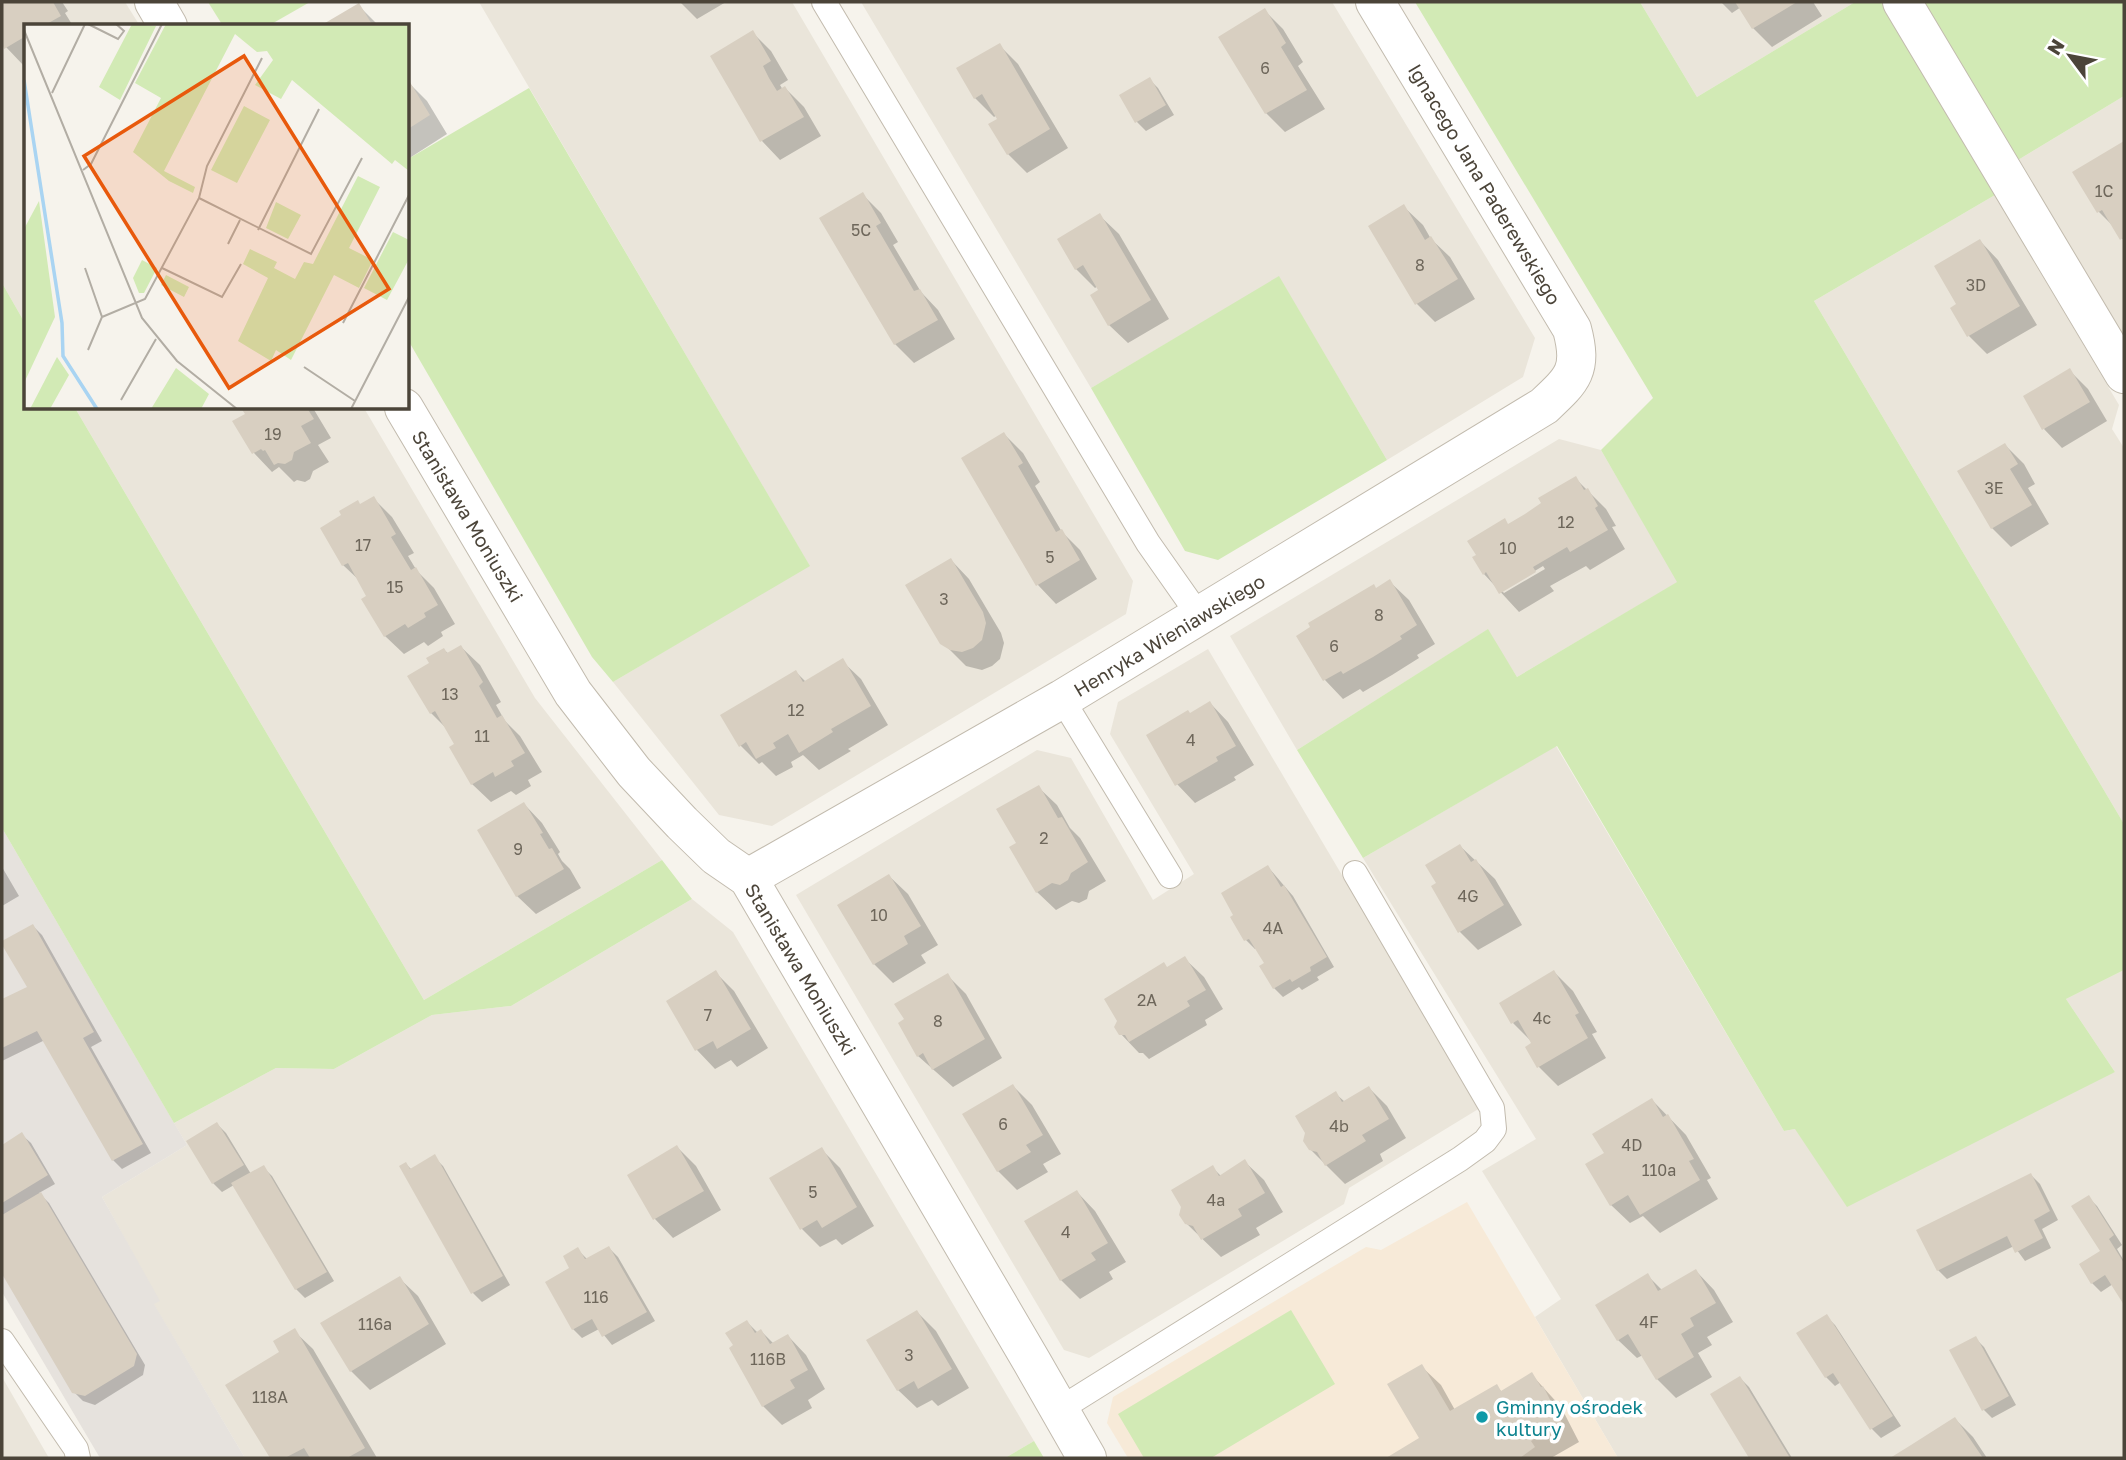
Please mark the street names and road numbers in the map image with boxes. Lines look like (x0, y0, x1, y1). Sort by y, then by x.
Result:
street label: Ignacego Jana Paderewskiego (1404, 59, 1566, 309)
street label: Stanisława Moniuszki (408, 426, 528, 606)
street label: Henryka Wieniawskiego (1069, 569, 1269, 701)
street label: Stanisława Moniuszki (741, 879, 861, 1059)

